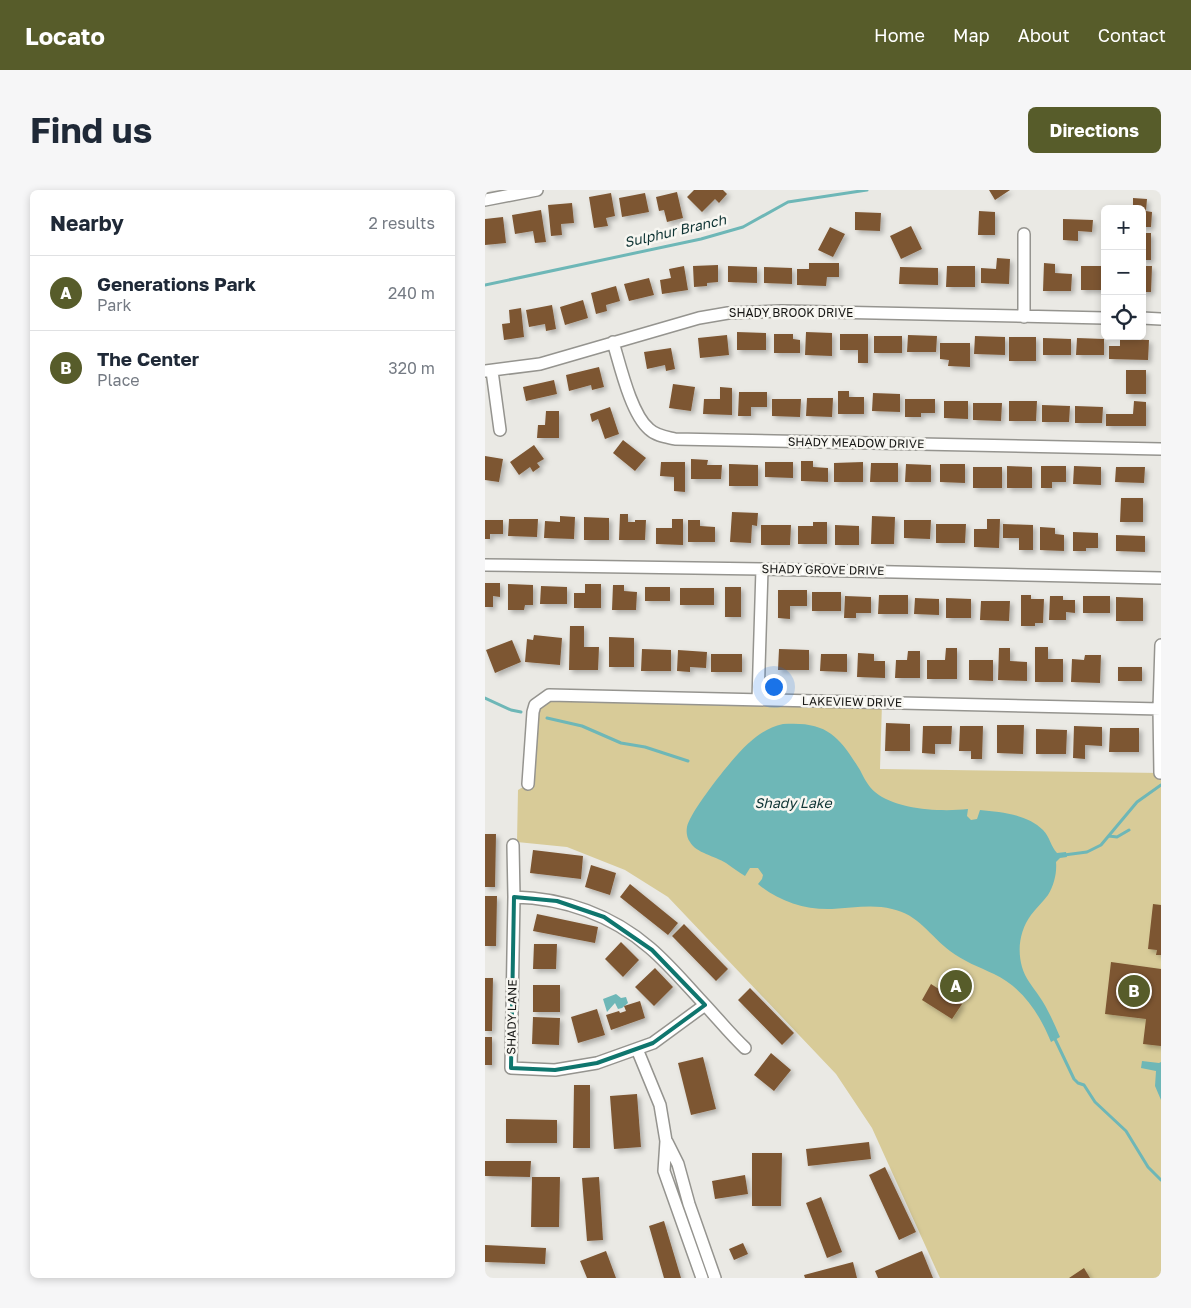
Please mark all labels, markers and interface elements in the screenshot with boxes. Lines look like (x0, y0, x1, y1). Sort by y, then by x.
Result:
text: Locato (25, 21, 105, 50)
text: Home (874, 24, 925, 46)
text: Map (953, 24, 990, 46)
text: About (1018, 24, 1070, 46)
text: Contact (1098, 24, 1166, 46)
button: Directions (1028, 107, 1161, 153)
text: Find us (30, 109, 152, 151)
map controls (1101, 205, 1146, 340)
button: + (1101, 205, 1146, 250)
text: Nearby (50, 210, 124, 236)
water label: Sulphur Branch (622, 210, 729, 250)
text: 2 results (369, 213, 435, 233)
button: − (1101, 250, 1146, 295)
text: Generations Park (97, 272, 256, 295)
text: A (60, 283, 72, 303)
text: 240 m (388, 283, 435, 303)
text: Park (97, 295, 132, 315)
button: locate (1101, 295, 1146, 340)
street label: SHADY BROOK DRIVE (729, 305, 853, 320)
text: The Center (97, 347, 199, 370)
text: B (60, 358, 72, 378)
text: 320 m (388, 358, 435, 378)
text: Place (97, 370, 140, 390)
street label: SHADY MEADOW DRIVE (788, 434, 924, 451)
street label: SHADY GROVE DRIVE (761, 561, 885, 578)
your location (761, 674, 787, 700)
street label: LAKEVIEW DRIVE (802, 693, 902, 710)
water label: Shady Lake (754, 794, 832, 811)
pin: A (940, 967, 972, 1005)
pin: B (1118, 972, 1150, 1010)
street label: SHADY LANE (503, 979, 520, 1055)

